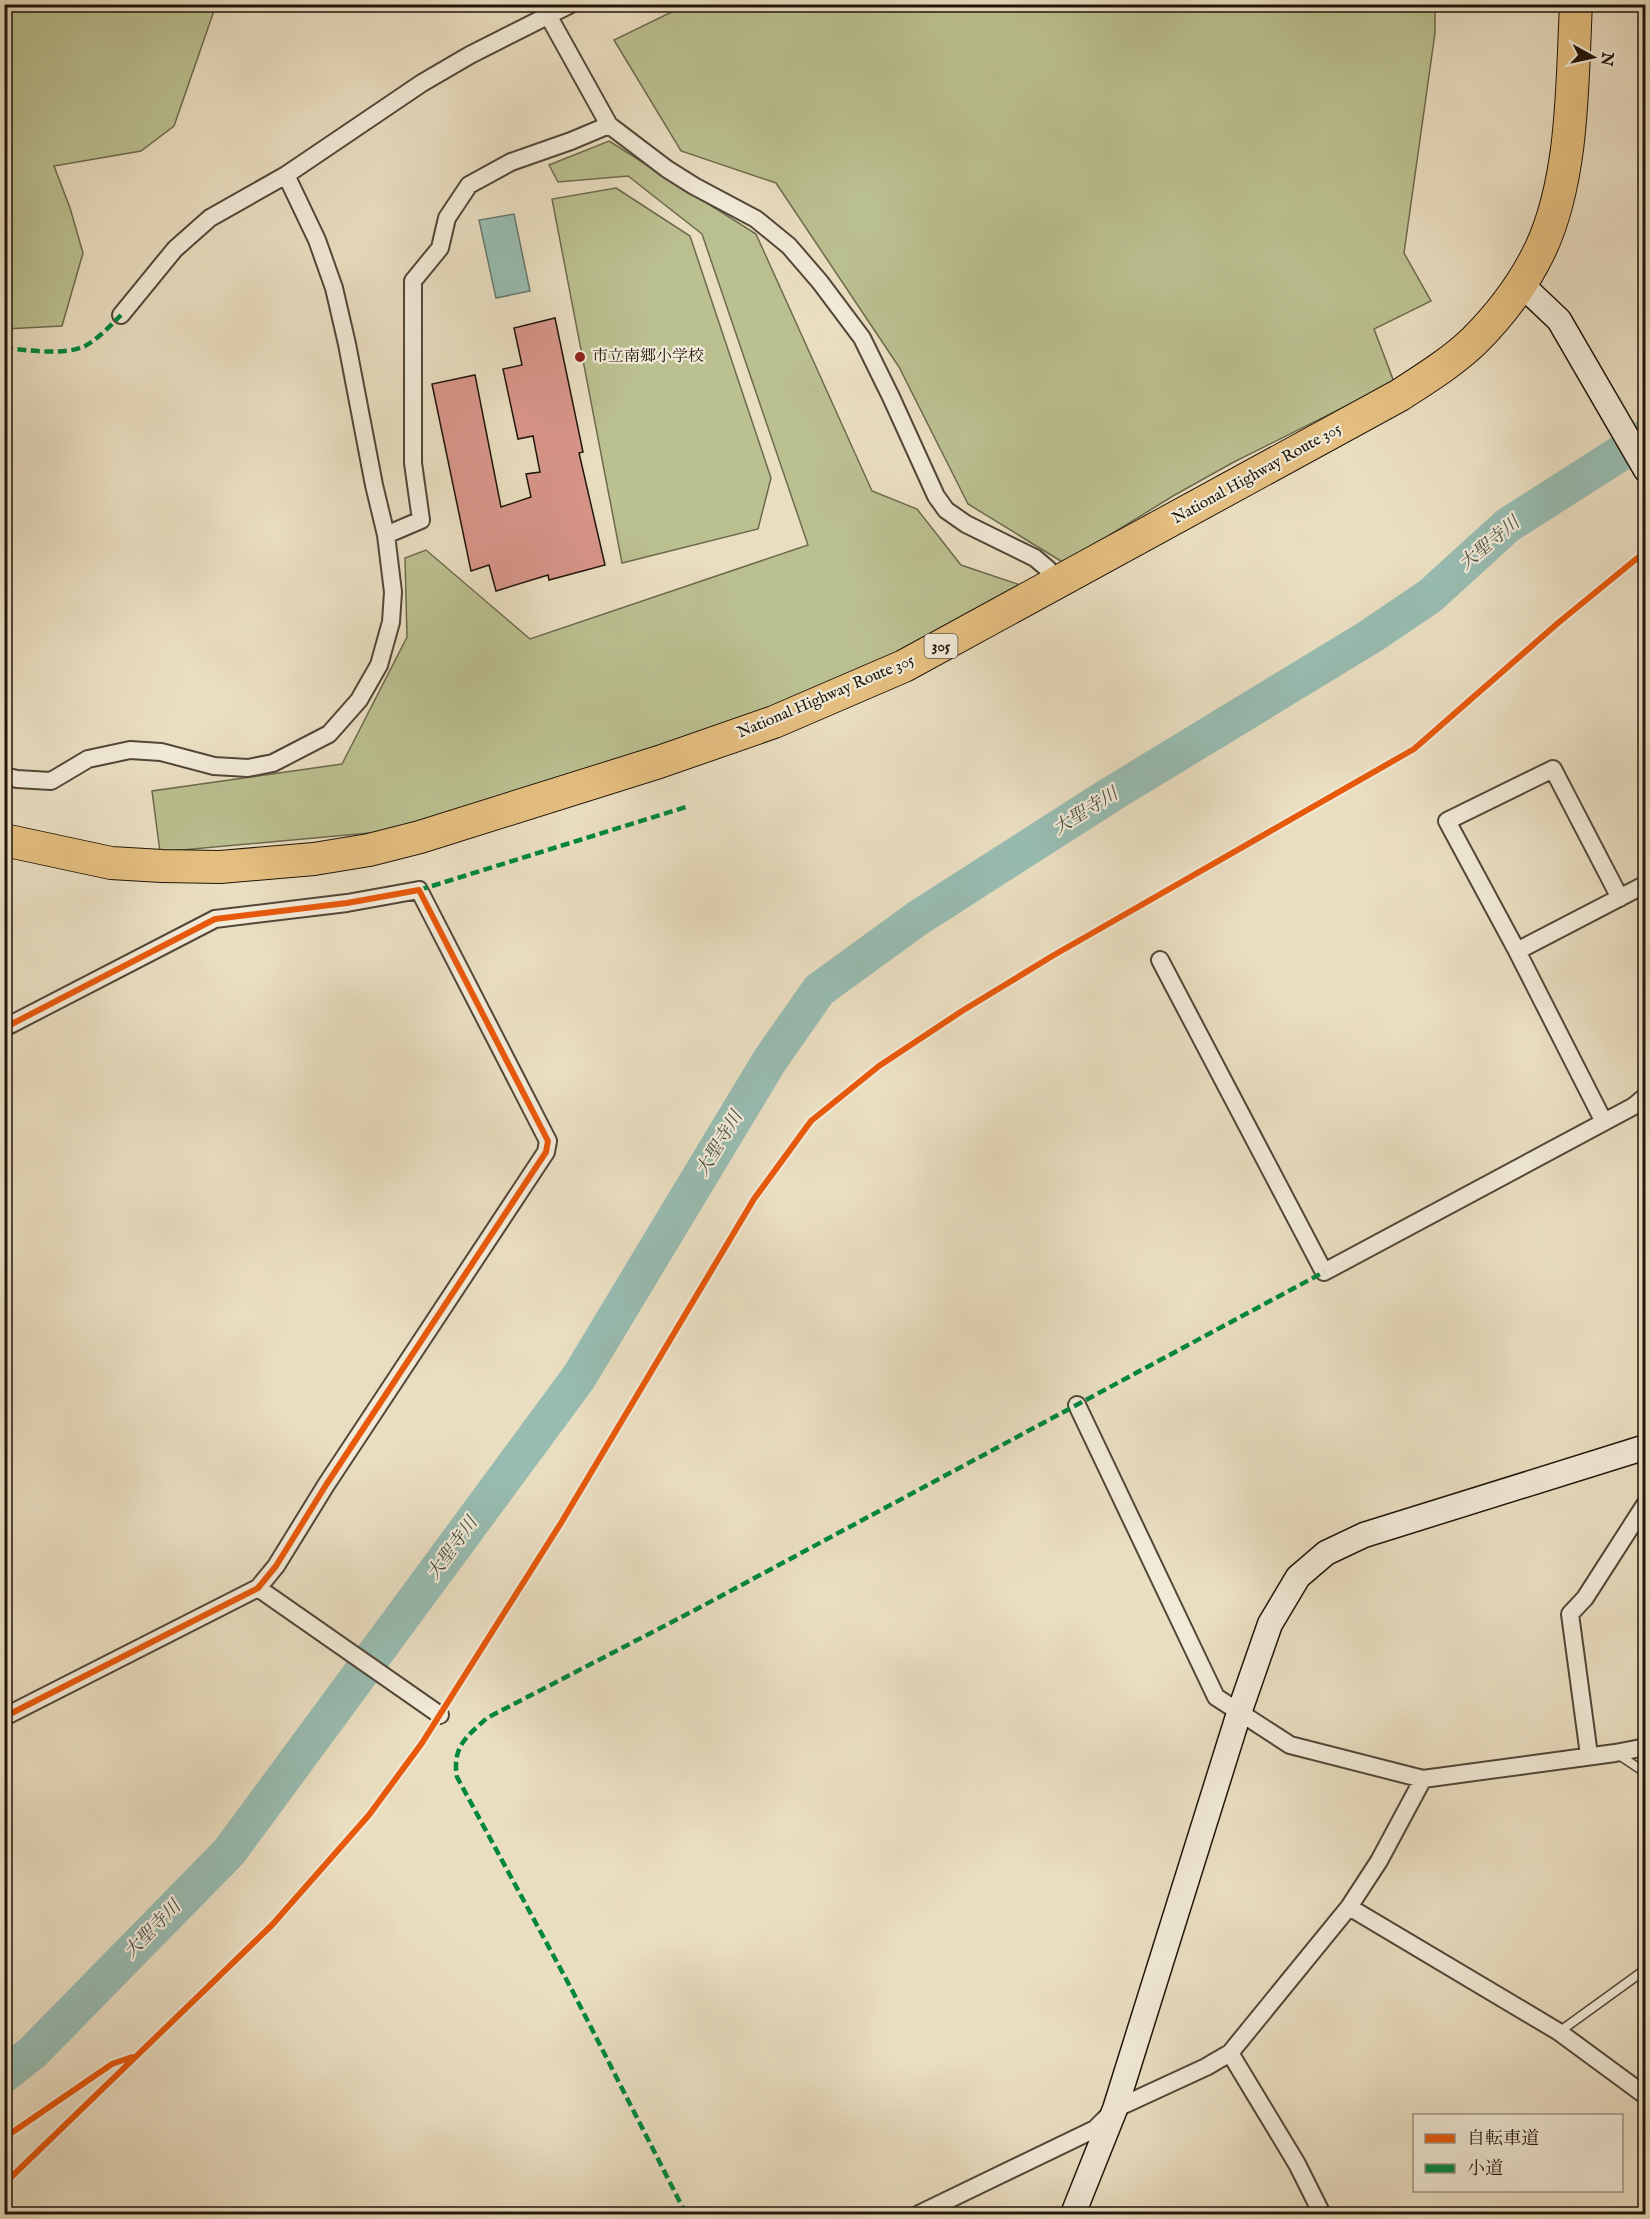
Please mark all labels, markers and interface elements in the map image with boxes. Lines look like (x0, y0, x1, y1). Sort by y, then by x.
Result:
north arrow (1563, 27, 1623, 87)
text: N (1595, 50, 1617, 67)
place label: 市立南郷小学校 (592, 347, 704, 367)
marker: 市立南郷小学校 (573, 350, 587, 364)
street label: National Highway Route 305 (1169, 419, 1345, 529)
water label: 大聖寺川 (1455, 511, 1527, 576)
road number: 305 (924, 634, 958, 658)
street label: National Highway Route 305 (734, 651, 918, 743)
water label: 大聖寺川 (1049, 782, 1124, 841)
water label: 大聖寺川 (692, 1106, 749, 1181)
water label: 大聖寺川 (423, 1511, 485, 1585)
water label: 大聖寺川 (120, 1895, 188, 1964)
legend (1413, 2114, 1623, 2192)
text: 自転車道 (1467, 2128, 1539, 2151)
text: 小道 (1467, 2158, 1503, 2181)

